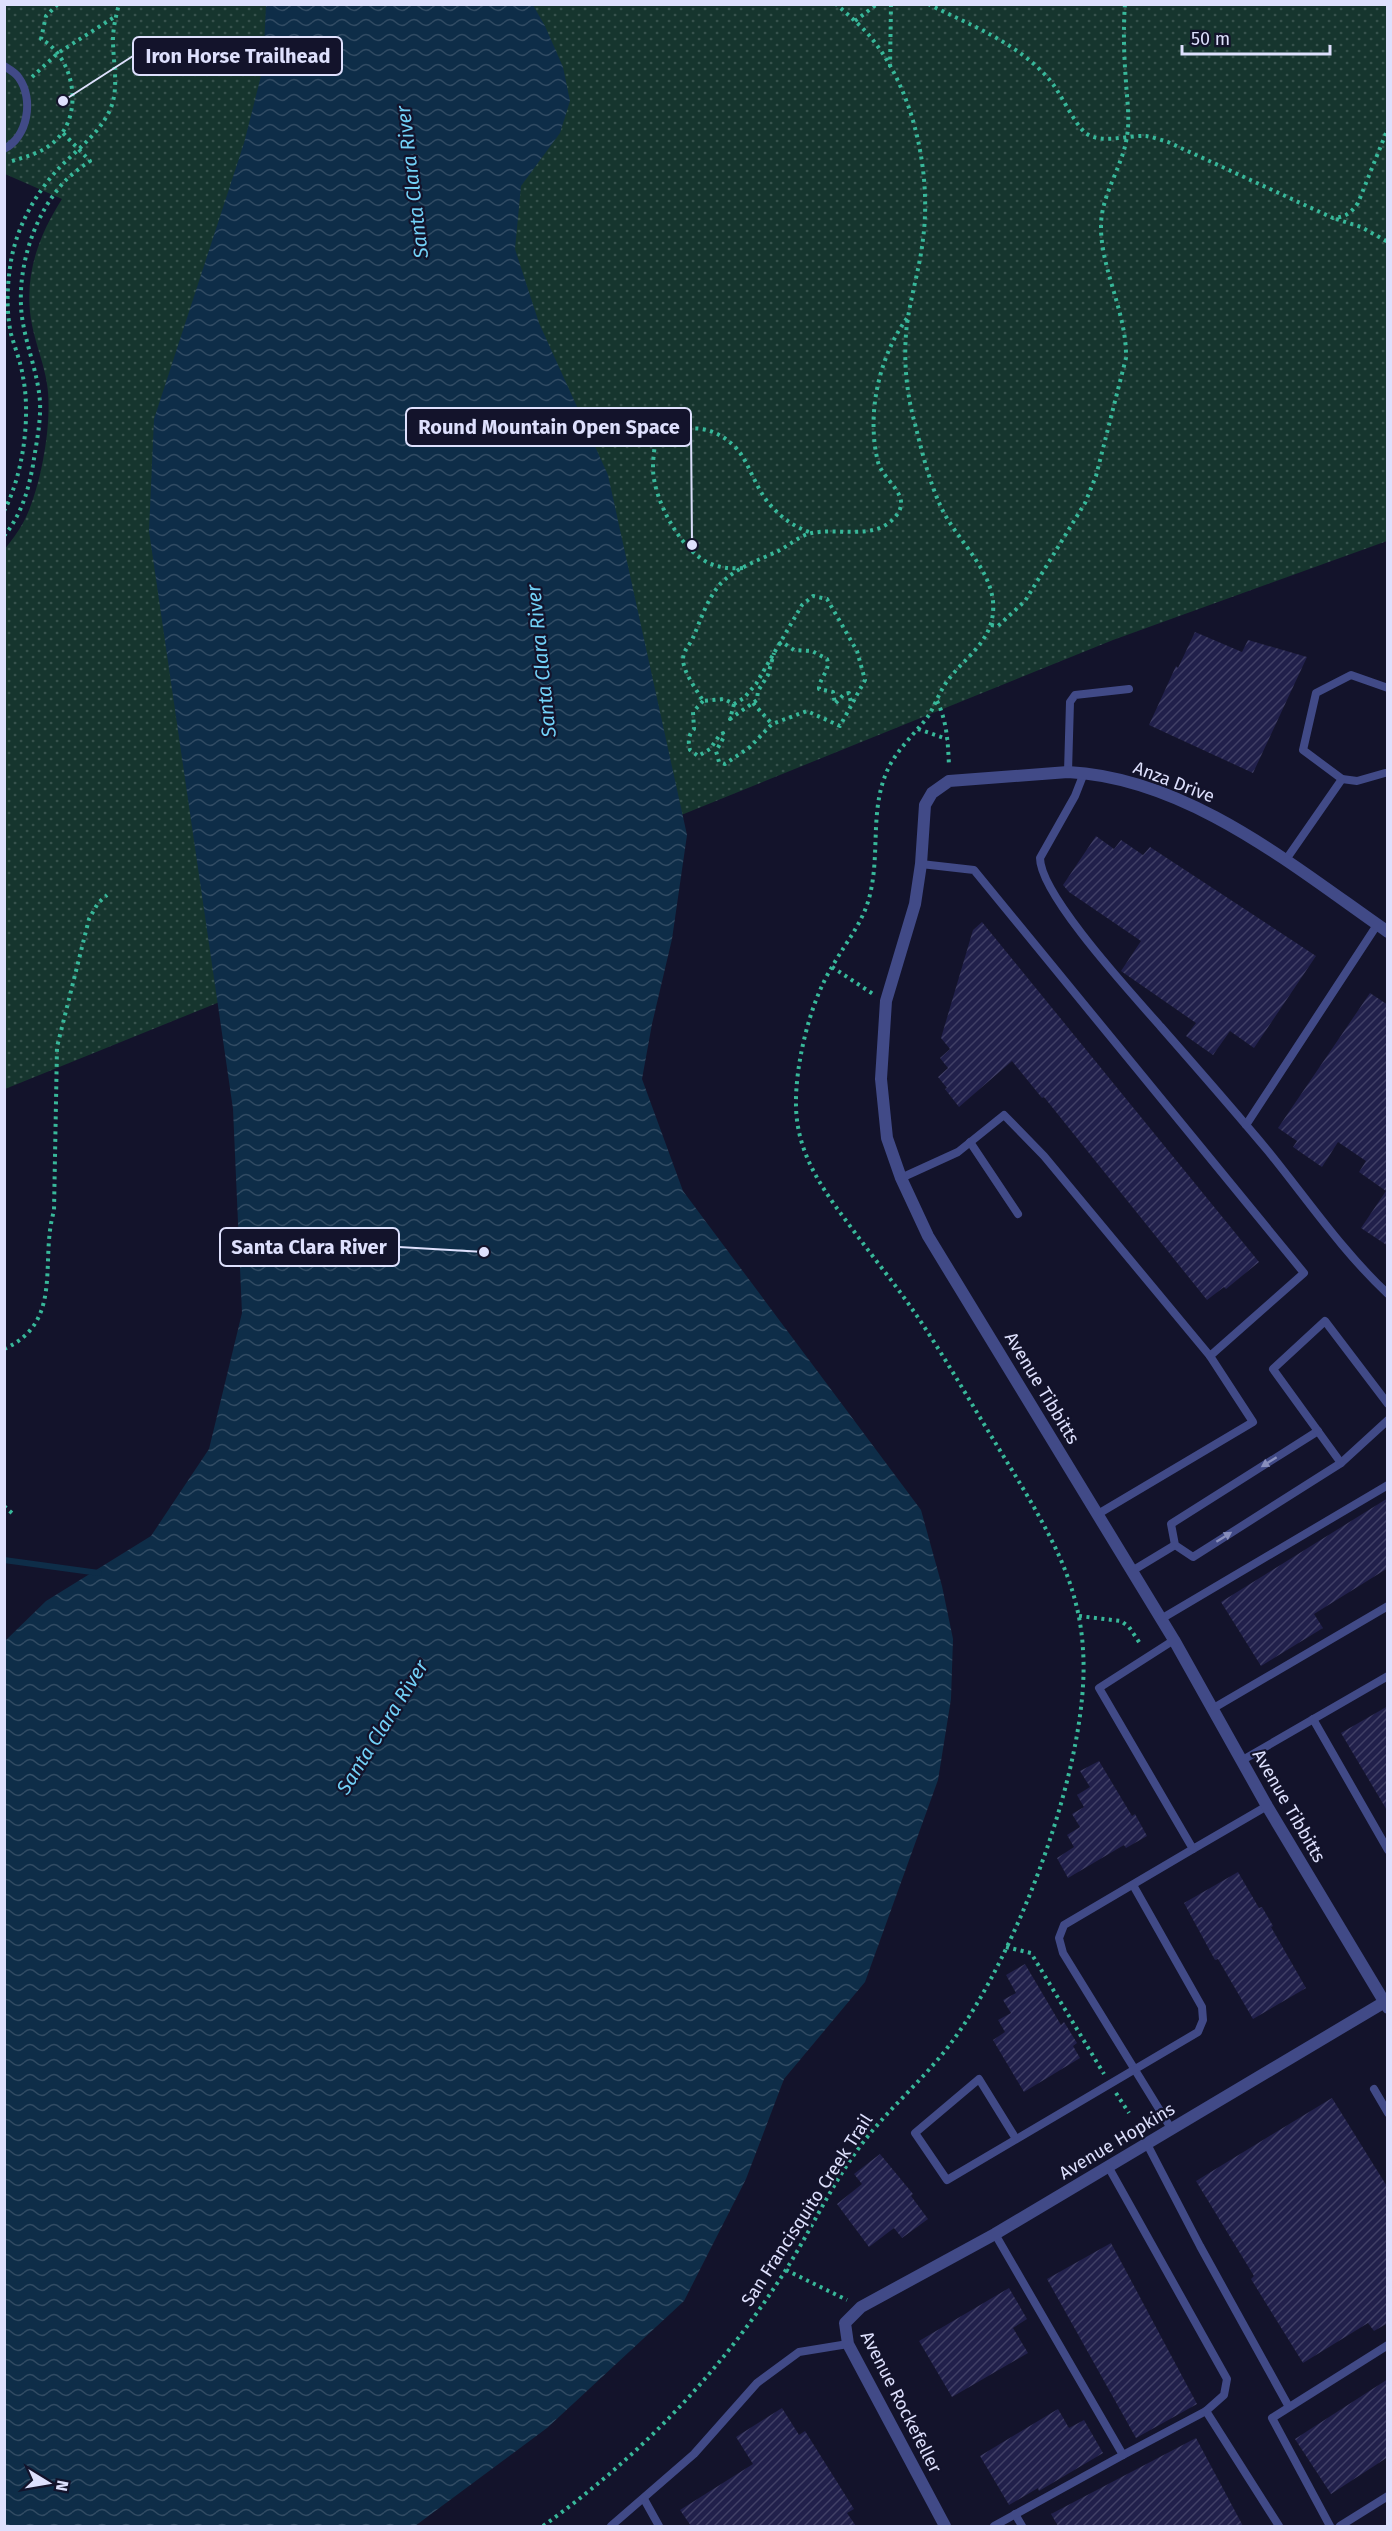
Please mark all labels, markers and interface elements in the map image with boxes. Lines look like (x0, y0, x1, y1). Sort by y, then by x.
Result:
scale bar (1182, 18, 1330, 56)
text: 50 m (1191, 28, 1230, 50)
callout: Iron Horse Trailhead (133, 37, 342, 75)
text: Iron Horse Trailhead (146, 44, 330, 68)
water label: Santa Clara River (391, 103, 433, 261)
callout: Round Mountain Open Space (406, 408, 691, 446)
text: Round Mountain Open Space (418, 415, 680, 439)
water label: Santa Clara River (521, 582, 561, 740)
street label: Anza Drive (1130, 756, 1218, 808)
callout: Santa Clara River (220, 1228, 399, 1266)
text: Santa Clara River (231, 1235, 388, 1259)
street label: Avenue Tibbitts (1000, 1328, 1084, 1448)
one-way arrow (1261, 1456, 1277, 1467)
one-way arrow (1216, 1532, 1232, 1543)
water label: Santa Clara River (331, 1654, 434, 1799)
street label: Avenue Tibbitts (1248, 1746, 1330, 1866)
street label: Avenue Hopkins (1055, 2098, 1179, 2184)
street label: San Francisquito Creek Trail (737, 2110, 877, 2310)
street label: Avenue Rockefeller (856, 2328, 946, 2477)
north arrow (18, 2453, 78, 2513)
text: N (52, 2479, 73, 2493)

